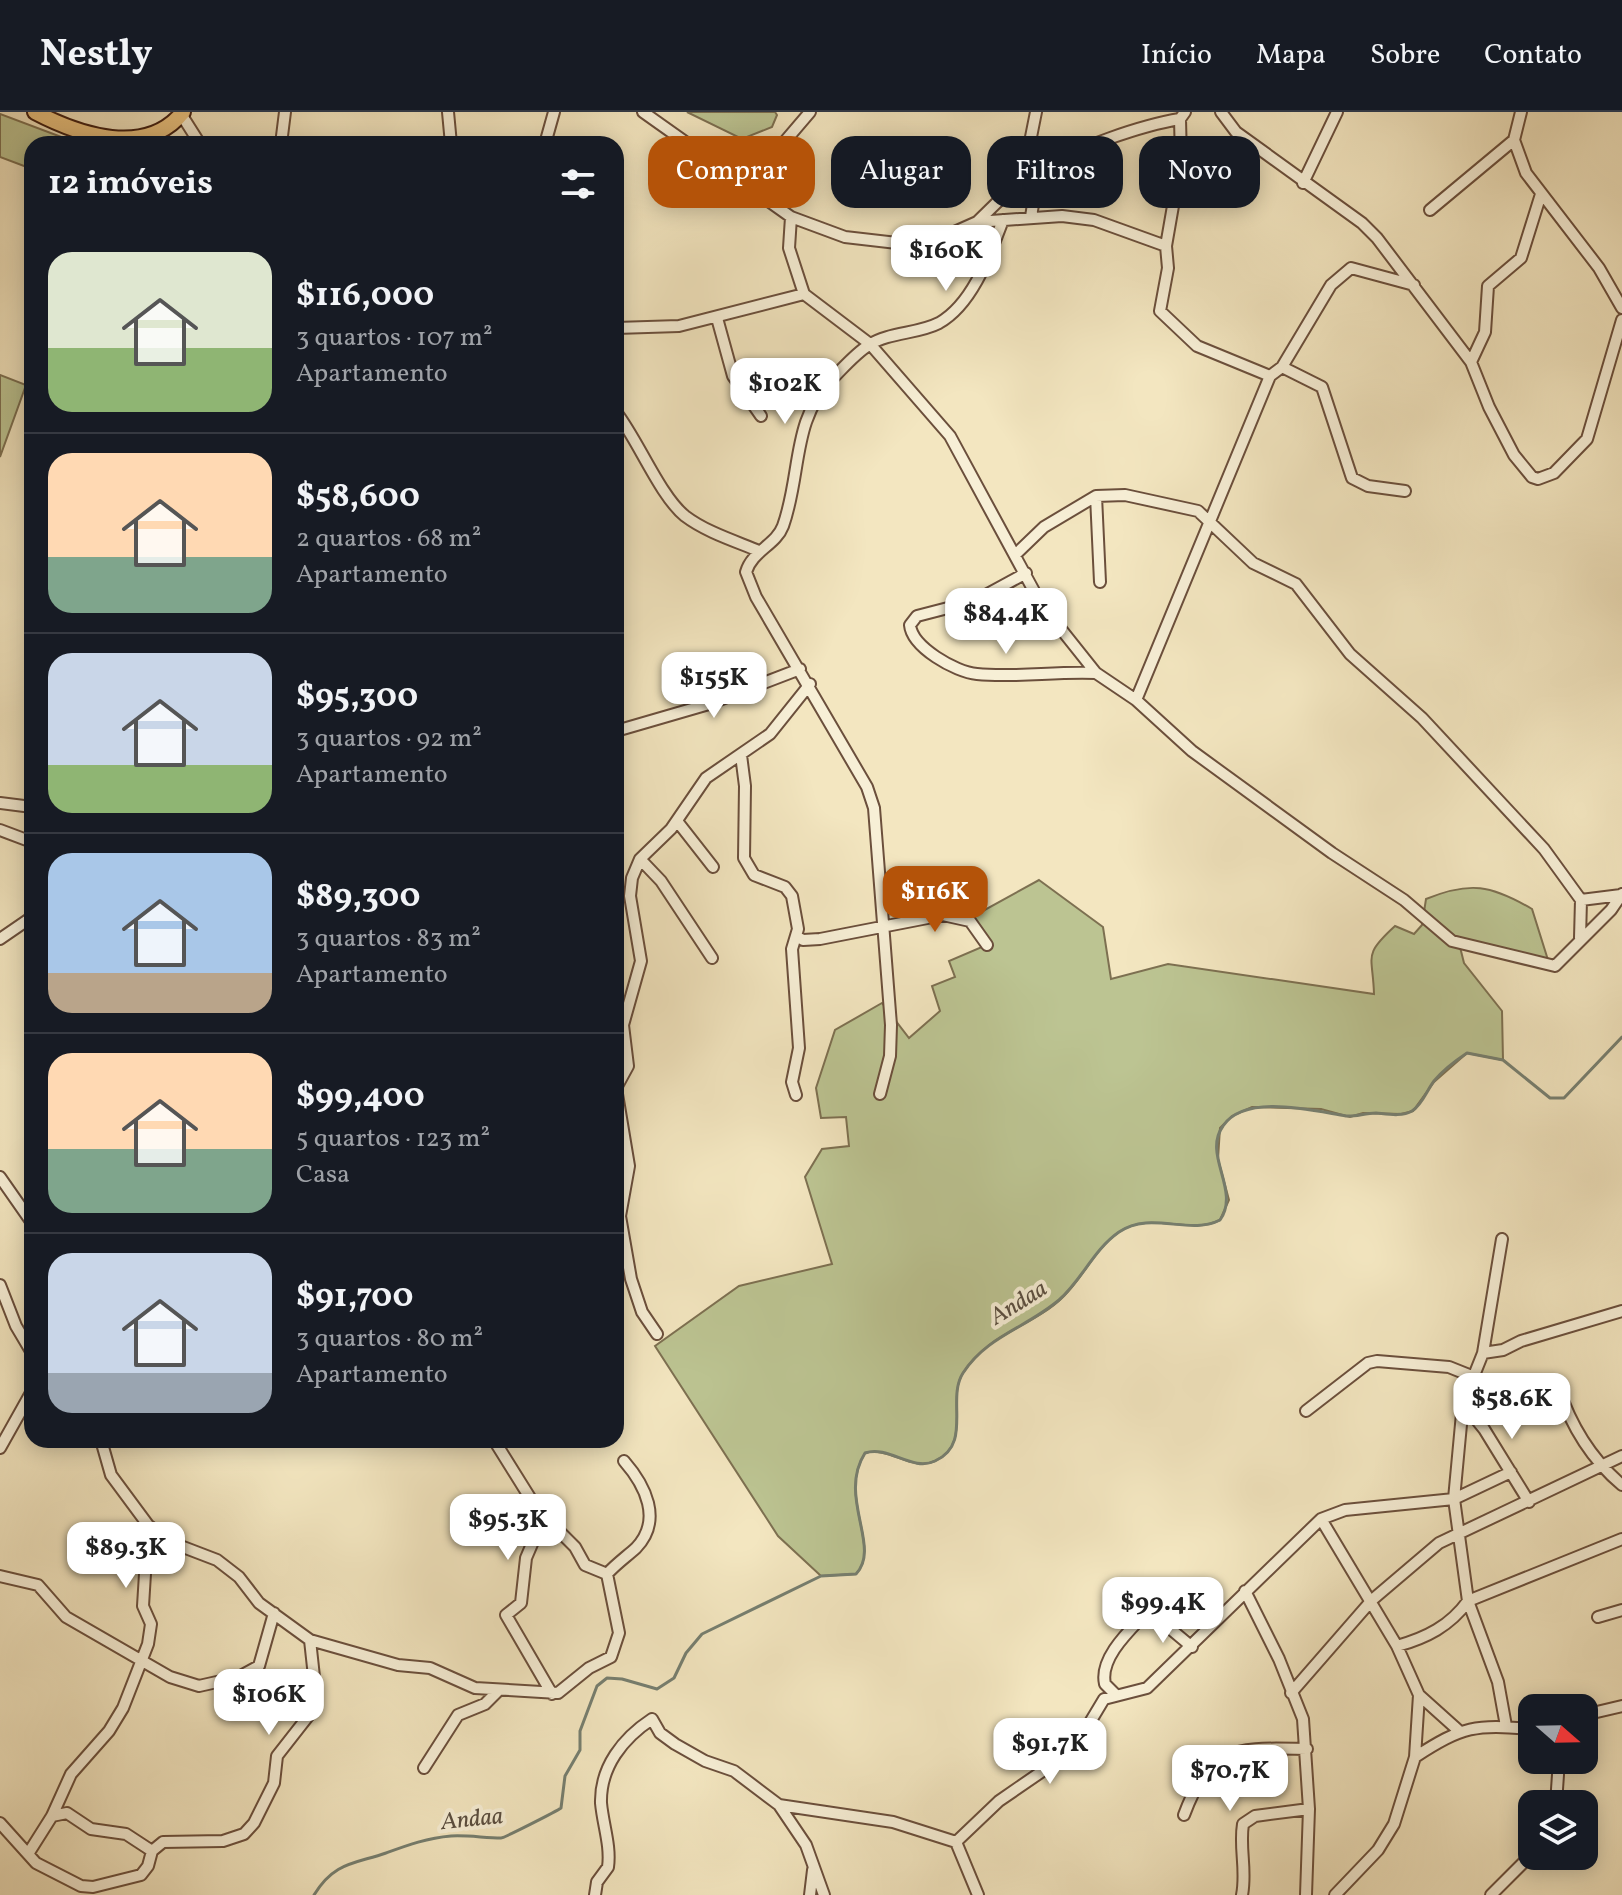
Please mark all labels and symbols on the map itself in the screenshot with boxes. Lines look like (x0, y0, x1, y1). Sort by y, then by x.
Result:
pin: $160K (890, 225, 1002, 293)
pin: $102K (729, 358, 841, 426)
pin: $84.4K (941, 588, 1071, 656)
pin: $155K (658, 652, 770, 720)
pin: $116K (879, 866, 991, 934)
water label: Andaa (983, 1273, 1055, 1335)
pin: $58.6K (1447, 1373, 1577, 1441)
pin: $95.3K (443, 1494, 573, 1562)
pin: $89.3K (61, 1522, 191, 1590)
pin: $99.4K (1098, 1577, 1228, 1645)
pin: $106K (213, 1669, 325, 1737)
north arrow (1518, 1694, 1598, 1774)
pin: $91.7K (985, 1718, 1115, 1786)
pin: $70.7K (1165, 1745, 1295, 1813)
water label: Andaa (438, 1800, 505, 1840)

